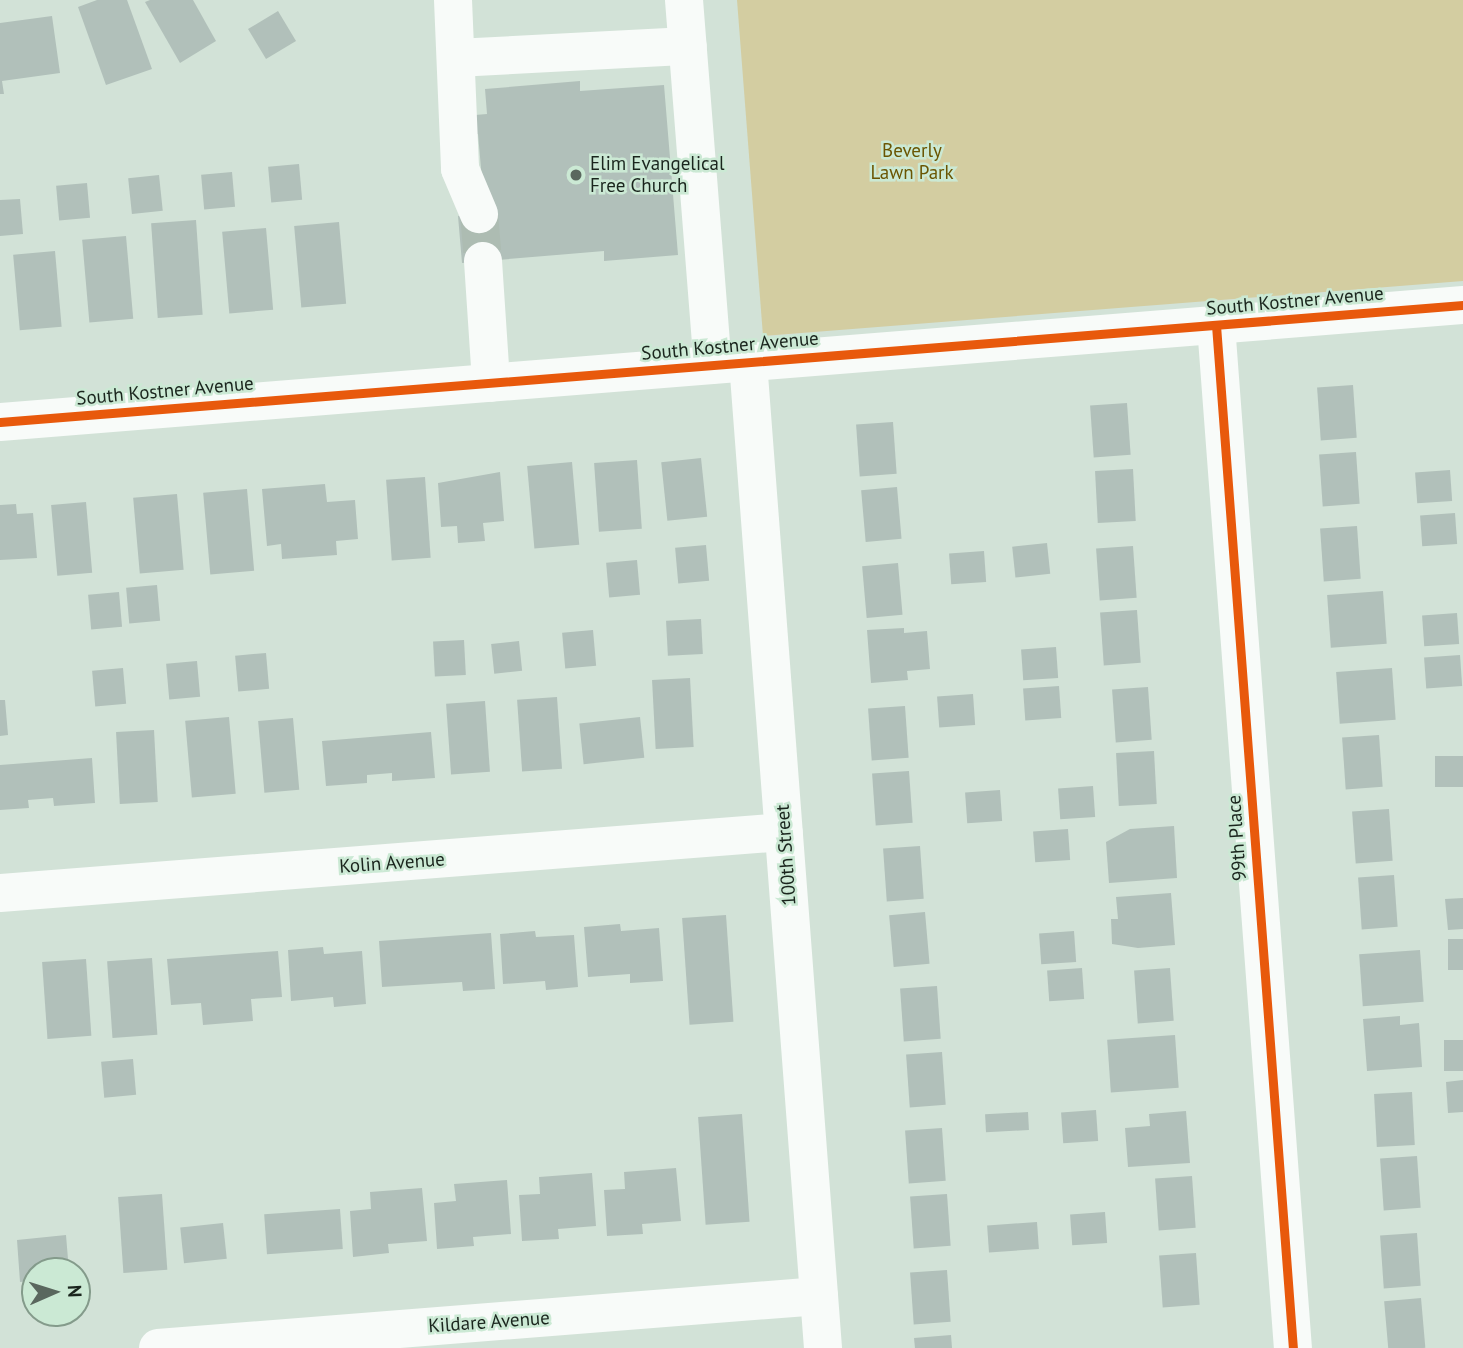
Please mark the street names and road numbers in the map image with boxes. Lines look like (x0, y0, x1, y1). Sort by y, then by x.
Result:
street label: South Kostner Avenue (1205, 282, 1385, 320)
street label: South Kostner Avenue (640, 327, 820, 365)
street label: South Kostner Avenue (75, 372, 255, 410)
street label: 99th Place (1223, 794, 1251, 882)
street label: 100th Street (771, 804, 801, 906)
street label: Kolin Avenue (338, 848, 446, 878)
street label: Kildare Avenue (427, 1306, 551, 1338)

